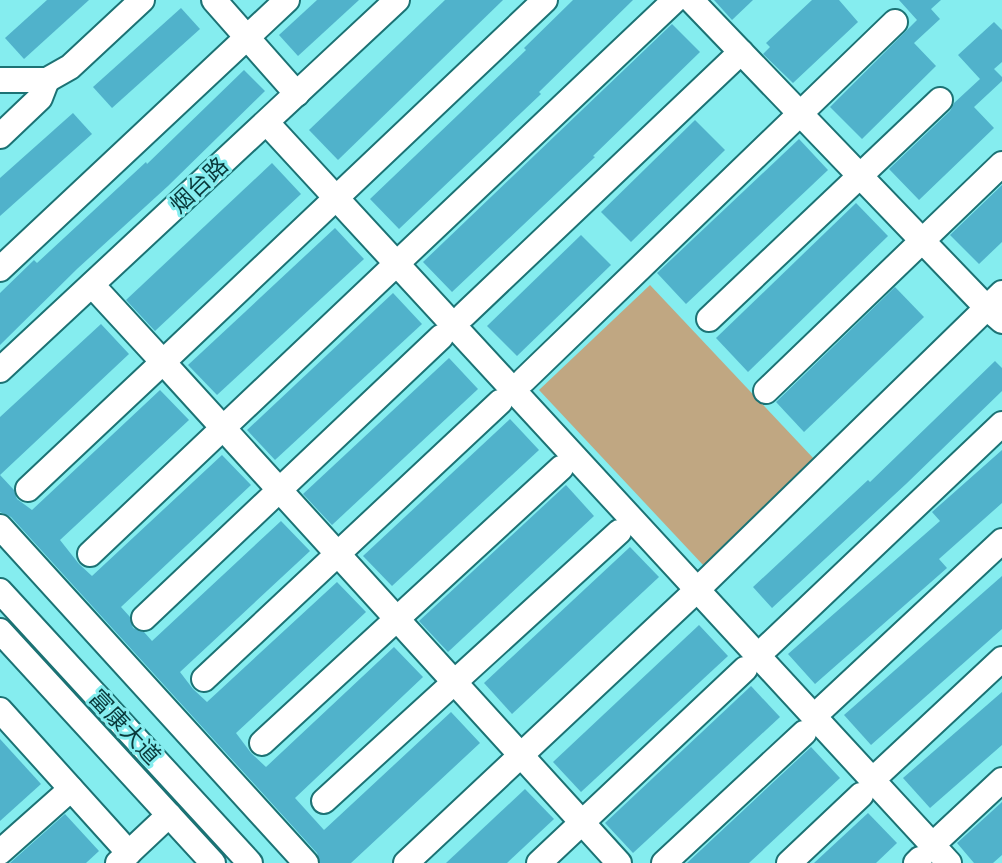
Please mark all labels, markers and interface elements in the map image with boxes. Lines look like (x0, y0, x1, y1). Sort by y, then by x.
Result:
street label: 烟台路 (165, 152, 234, 219)
street label: 富康大道 (83, 684, 166, 771)

